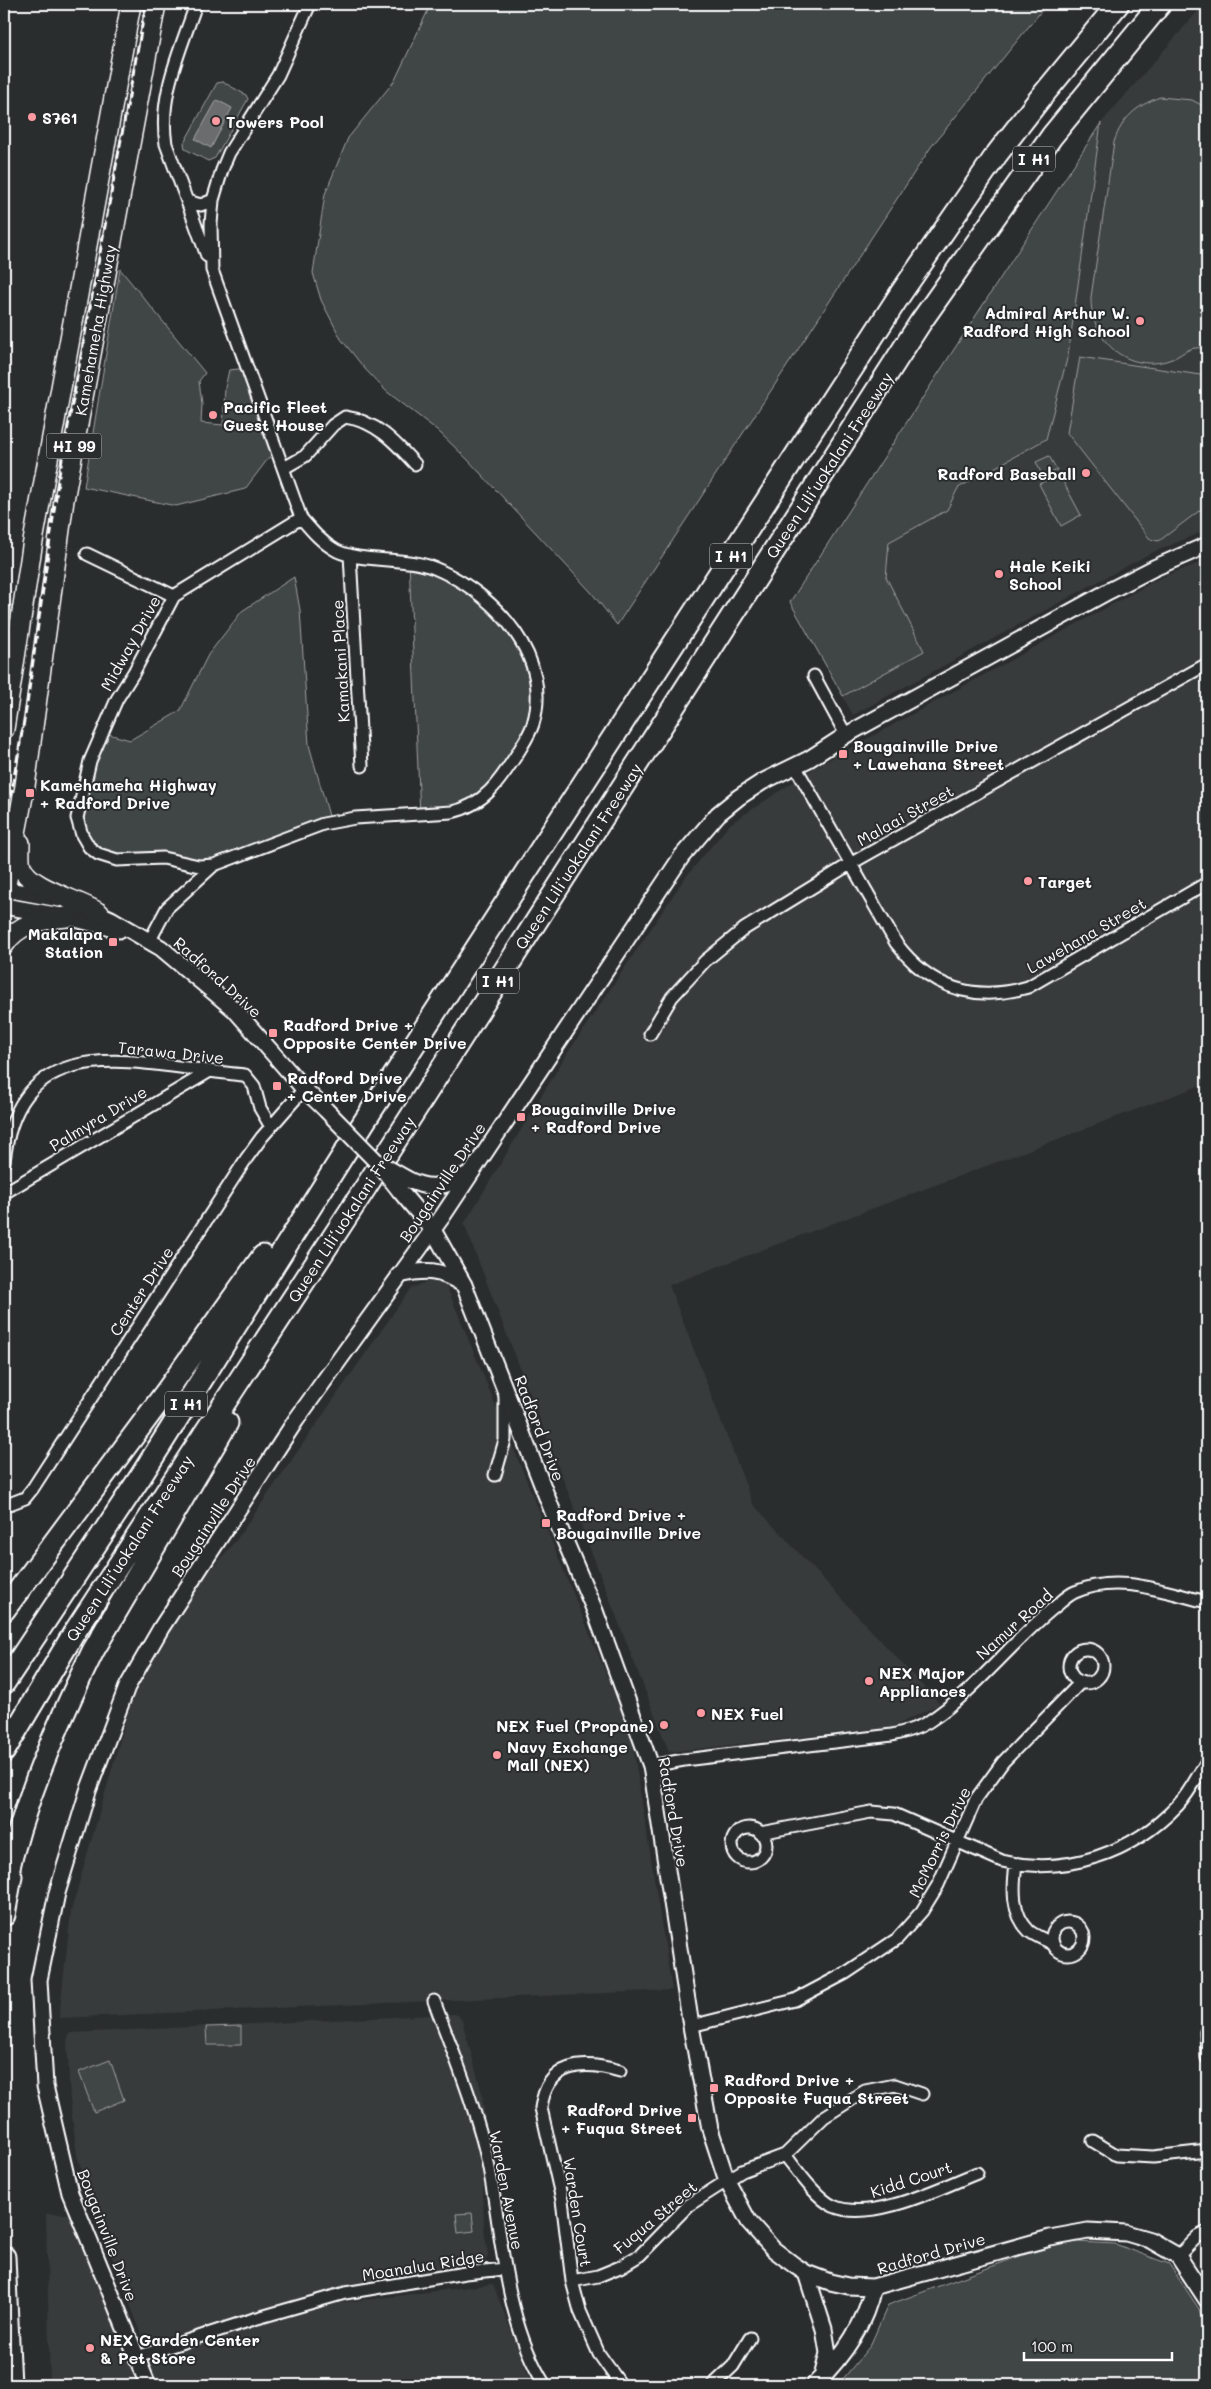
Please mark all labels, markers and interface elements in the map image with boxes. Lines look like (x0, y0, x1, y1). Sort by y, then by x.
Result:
place label: S761 (42, 107, 78, 128)
marker: S761 (26, 111, 38, 123)
place label: Towers Pool (226, 111, 324, 132)
marker: Towers Pool (210, 115, 222, 127)
road number: I H1 (1013, 146, 1055, 172)
street label: Kamehameha Highway (70, 243, 120, 417)
place label: Admiral Arthur W. Radford High School (963, 302, 1130, 341)
marker: Admiral Arthur W. Radford High School (1134, 315, 1146, 327)
street label: Queen Liliʻuokalani Freeway (761, 368, 897, 562)
place label: Pacific Fleet Guest House (223, 396, 327, 435)
marker: Pacific Fleet Guest House (207, 409, 219, 421)
road number: HI 99 (46, 434, 102, 458)
place label: Radford Baseball (937, 463, 1076, 484)
marker: Radford Baseball (1080, 467, 1092, 479)
road number: I H1 (710, 544, 752, 568)
place label: Hale Keiki School (1009, 555, 1091, 594)
marker: Hale Keiki School (993, 568, 1005, 580)
street label: Midway Drive (95, 592, 165, 694)
street label: Kamakani Place (326, 599, 354, 723)
place label: Bougainville Drive + Lawehana Street (853, 735, 1004, 774)
marker: Bougainville Drive + Lawehana Street (837, 748, 849, 760)
street label: Queen Liliʻuokalani Freeway (510, 759, 646, 953)
place label: Kamehameha Highway + Radford Drive (40, 774, 217, 813)
street label: Malaai Street (853, 780, 957, 850)
marker: Kamehameha Highway + Radford Drive (24, 787, 36, 799)
place label: Target (1038, 871, 1092, 892)
marker: Target (1022, 875, 1034, 887)
street label: Lawehana Street (1022, 892, 1150, 978)
place label: Makalapa Station (28, 923, 103, 962)
street label: Radford Drive (169, 932, 267, 1022)
marker: Makalapa Station (107, 936, 119, 948)
road number: I H1 (477, 968, 519, 994)
place label: Radford Drive + Opposite Center Drive (283, 1014, 467, 1053)
marker: Radford Drive + Opposite Center Drive (267, 1027, 279, 1039)
street label: Tarawa Drive (117, 1036, 225, 1068)
place label: Radford Drive + Center Drive (287, 1067, 406, 1106)
marker: Radford Drive + Center Drive (271, 1080, 283, 1092)
street label: Palmyra Drive (45, 1081, 151, 1155)
place label: Bougainville Drive + Radford Drive (531, 1098, 676, 1137)
marker: Bougainville Drive + Radford Drive (515, 1111, 527, 1123)
street label: Queen Liliʻuokalani Freeway (283, 1112, 419, 1306)
street label: Bougainville Drive (394, 1118, 490, 1246)
street label: Center Drive (104, 1242, 178, 1340)
street label: Radford Drive (510, 1372, 570, 1484)
road number: I H1 (165, 1392, 207, 1416)
street label: Queen Liliʻuokalani Freeway (61, 1451, 197, 1645)
street label: Bougainville Drive (166, 1452, 260, 1580)
place label: Radford Drive + Bougainville Drive (556, 1504, 701, 1543)
marker: Radford Drive + Bougainville Drive (540, 1517, 552, 1529)
street label: Namur Road (971, 1584, 1057, 1664)
place label: NEX Major Appliances (879, 1662, 966, 1701)
marker: NEX Major Appliances (863, 1675, 875, 1687)
place label: NEX Fuel (711, 1703, 783, 1724)
marker: NEX Fuel (695, 1707, 707, 1719)
place label: NEX Fuel (Propane) (496, 1715, 654, 1736)
marker: NEX Fuel (Propane) (658, 1719, 670, 1731)
place label: Navy Exchange Mall (NEX) (507, 1736, 628, 1775)
marker: Navy Exchange Mall (NEX) (491, 1749, 503, 1761)
street label: Radford Drive (654, 1755, 694, 1869)
street label: McMorris Drive (903, 1783, 975, 1901)
place label: Radford Drive + Opposite Fuqua Street (724, 2069, 909, 2108)
marker: Radford Drive + Opposite Fuqua Street (708, 2082, 720, 2094)
place label: Radford Drive + Fuqua Street (561, 2099, 682, 2138)
marker: Radford Drive + Fuqua Street (686, 2112, 698, 2124)
street label: Warden Avenue (485, 2128, 529, 2252)
street label: Warden Court (559, 2156, 597, 2268)
street label: Kidd Court (867, 2156, 955, 2202)
street label: Bougainville Drive (73, 2166, 143, 2304)
street label: Fuqua Street (609, 2176, 701, 2258)
street label: Radford Drive (874, 2228, 988, 2278)
street label: Moanalua Ridge (360, 2245, 486, 2285)
place label: NEX Garden Center & Pet Store (100, 2329, 260, 2368)
scale bar (1024, 2329, 1171, 2361)
text: 100 m (1031, 2336, 1073, 2356)
marker: NEX Garden Center & Pet Store (84, 2342, 96, 2354)

